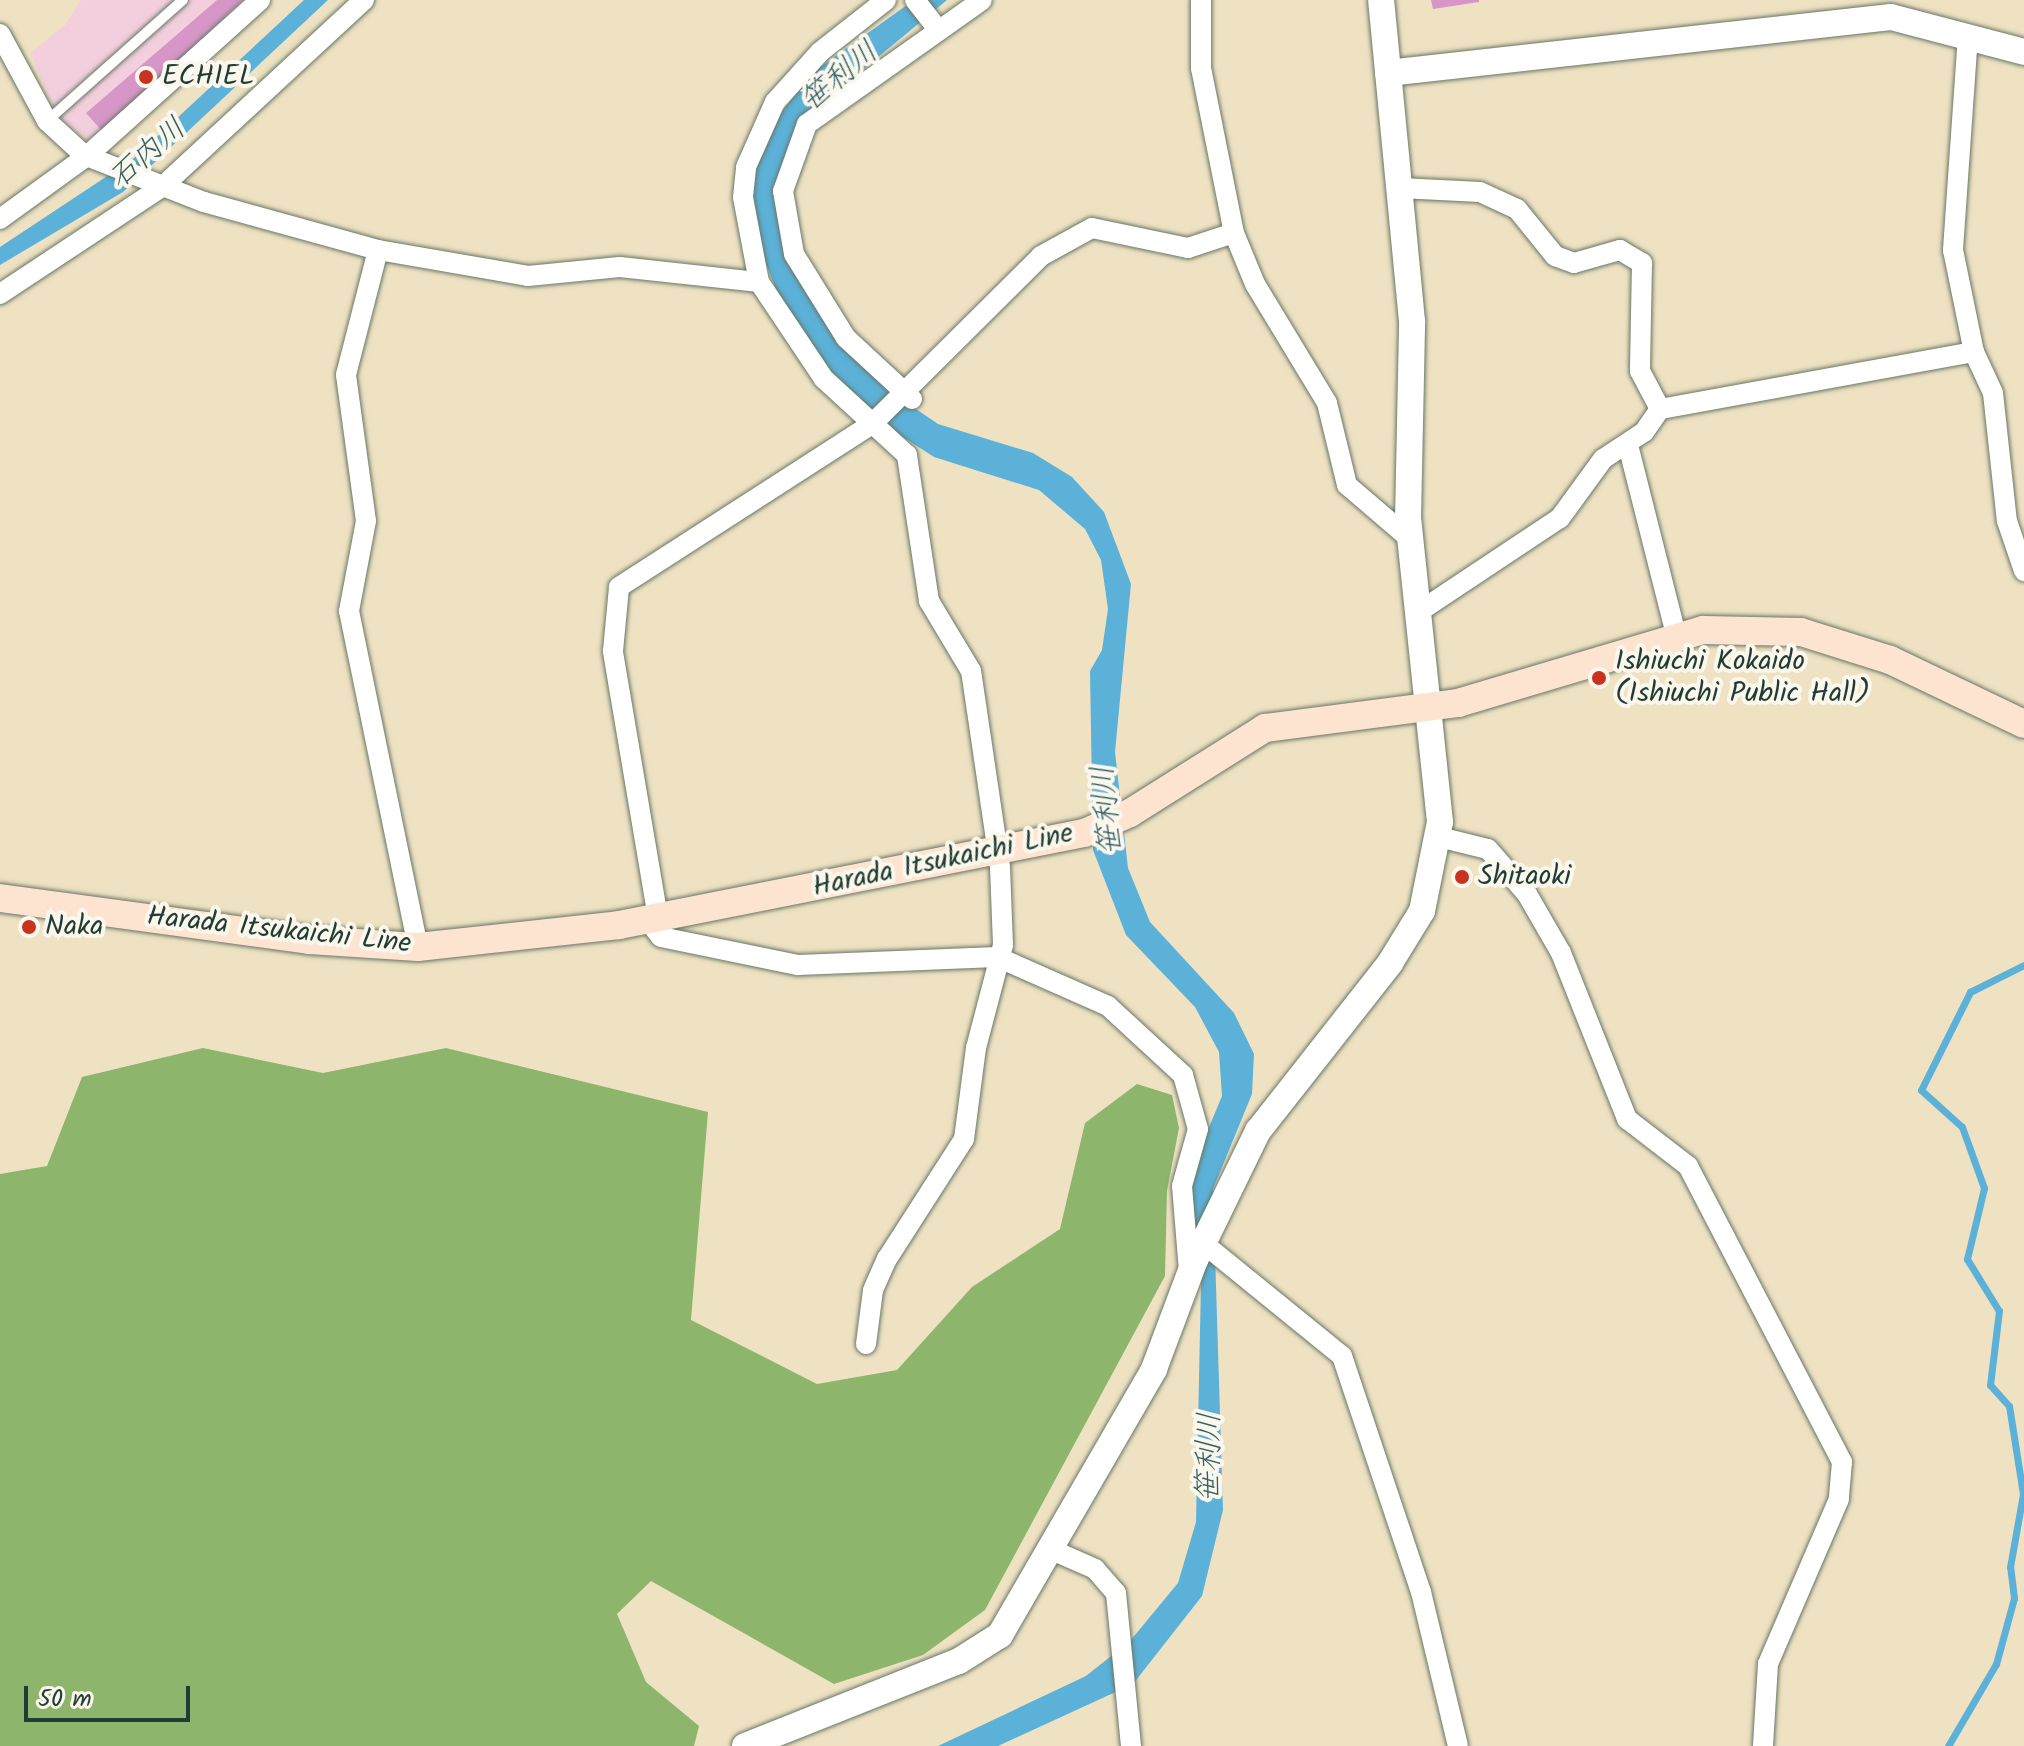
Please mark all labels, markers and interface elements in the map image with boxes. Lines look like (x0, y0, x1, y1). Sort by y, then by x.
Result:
water label: 笹利川 (794, 34, 886, 120)
place label: ECHIEL (162, 60, 254, 94)
marker: ECHIEL (137, 68, 155, 86)
water label: 石内川 (102, 111, 194, 197)
place label: Ishiuchi Kokaido (Ishiuchi Public Hall) (1615, 645, 1870, 711)
marker: Ishiuchi Kokaido (Ishiuchi Public Hall) (1590, 669, 1608, 687)
water label: 笹利川 (1085, 763, 1131, 857)
street label: Harada Itsukaichi Line (810, 817, 1076, 905)
place label: Shitaoki (1478, 860, 1571, 894)
marker: Shitaoki (1453, 868, 1471, 886)
street label: Harada Itsukaichi Line (145, 900, 413, 962)
place label: Naka (45, 910, 103, 944)
marker: Naka (20, 918, 38, 936)
water label: 笹利川 (1191, 1412, 1229, 1502)
scale bar (28, 1670, 194, 1720)
text: 50 m (38, 1680, 92, 1719)

